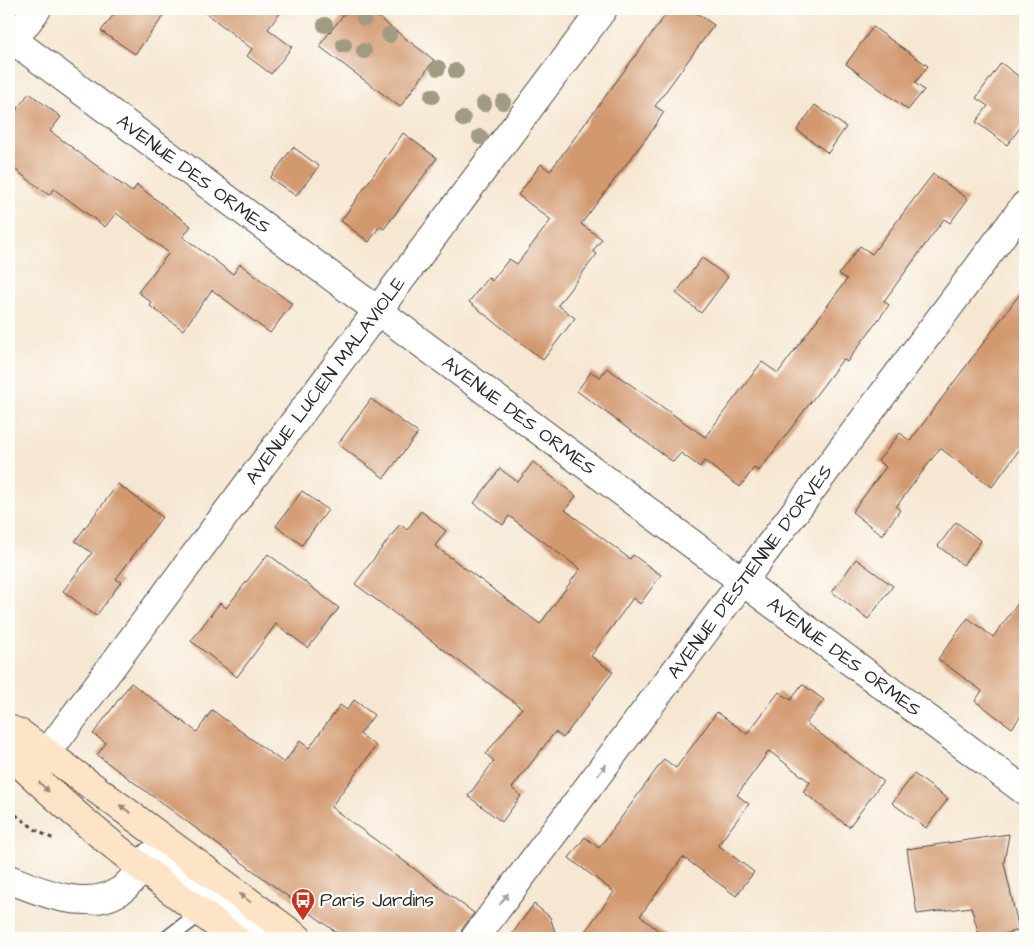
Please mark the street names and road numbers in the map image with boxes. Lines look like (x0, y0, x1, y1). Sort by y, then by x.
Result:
street label: AVENUE DES ORMES (111, 108, 276, 240)
street label: AVENUE LUCIEN MALAVIOLE (239, 271, 412, 490)
street label: AVENUE DES ORMES (436, 349, 602, 482)
street label: AVENUE D'ESTIENNE D'ORVES (661, 459, 839, 684)
street label: AVENUE DES ORMES (762, 591, 927, 723)

